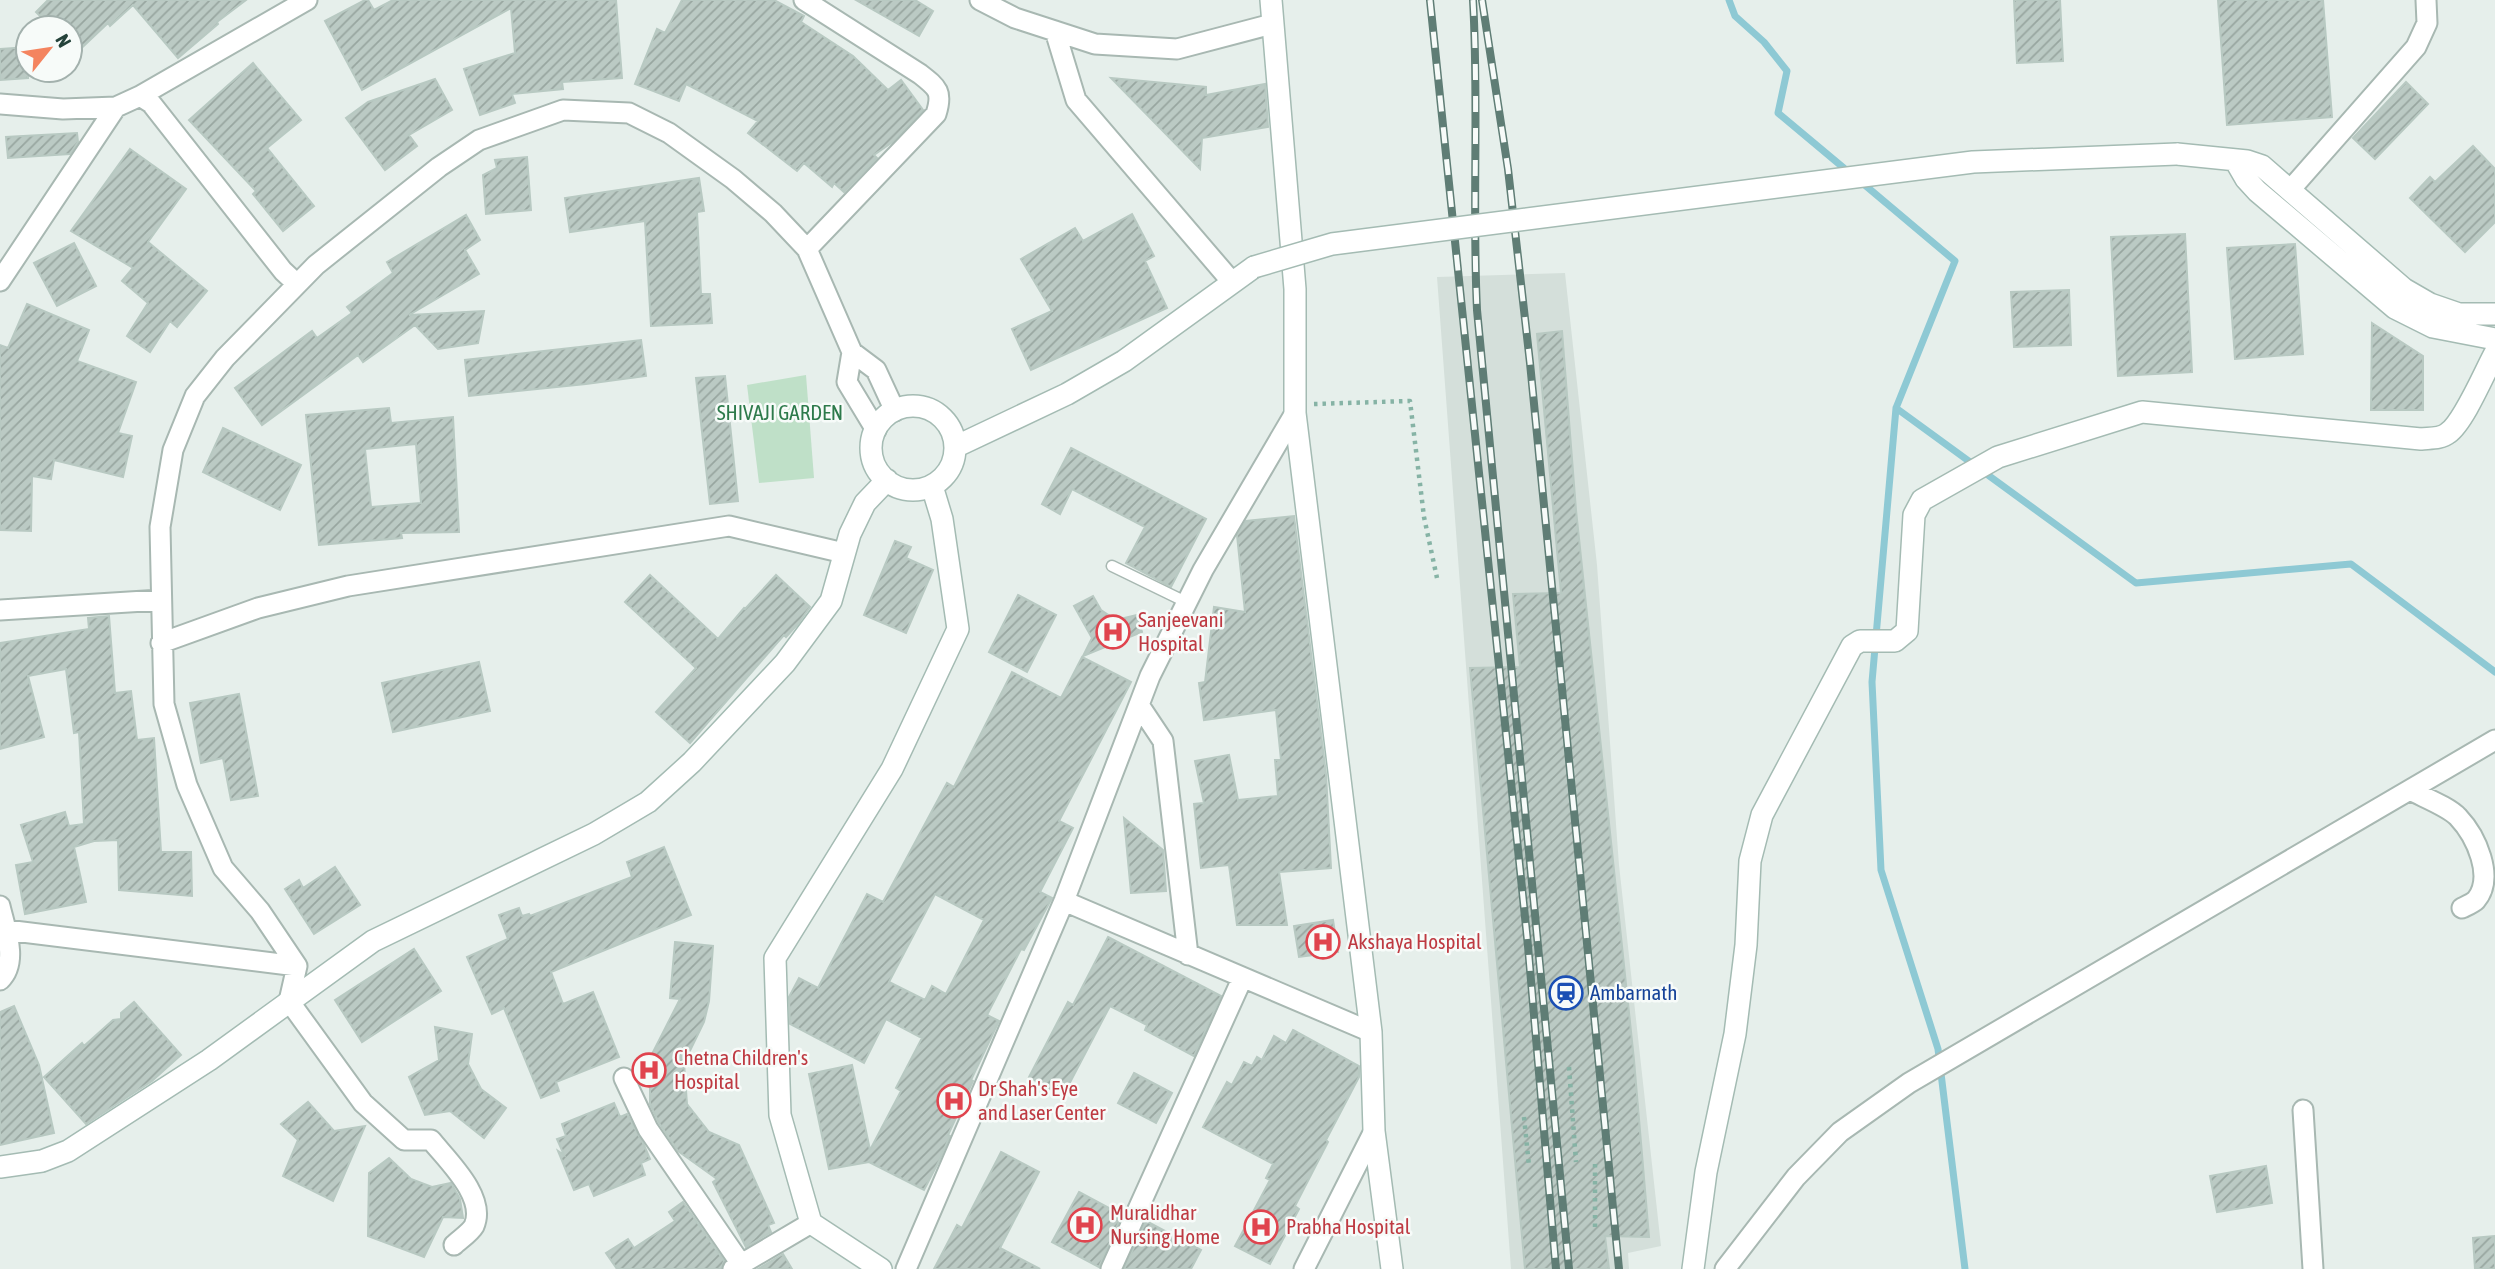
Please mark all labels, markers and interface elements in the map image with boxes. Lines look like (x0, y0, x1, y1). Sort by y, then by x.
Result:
north arrow (14, 14, 84, 84)
text: N (51, 30, 76, 51)
park label: SHIVAJI GARDEN (717, 400, 843, 424)
place label: Sanjeevani Hospital (1138, 607, 1224, 655)
hospital icon: Sanjeevani Hospital (1094, 613, 1132, 651)
hospital icon: Akshaya Hospital (1304, 923, 1342, 961)
place label: Akshaya Hospital (1348, 929, 1482, 953)
station icon: Ambarnath (1547, 974, 1585, 1012)
place label: Ambarnath (1590, 980, 1678, 1004)
place label: Chetna Children's Hospital (674, 1045, 808, 1093)
hospital icon: Chetna Children's Hospital (630, 1051, 668, 1089)
place label: Dr Shah's Eye and Laser Center (978, 1076, 1106, 1124)
hospital icon: Dr Shah's Eye and Laser Center (935, 1082, 973, 1120)
place label: Muralidhar Nursing Home (1110, 1200, 1220, 1248)
hospital icon: Muralidhar Nursing Home (1066, 1206, 1104, 1244)
hospital icon: Prabha Hospital (1242, 1208, 1280, 1246)
place label: Prabha Hospital (1286, 1214, 1411, 1238)

